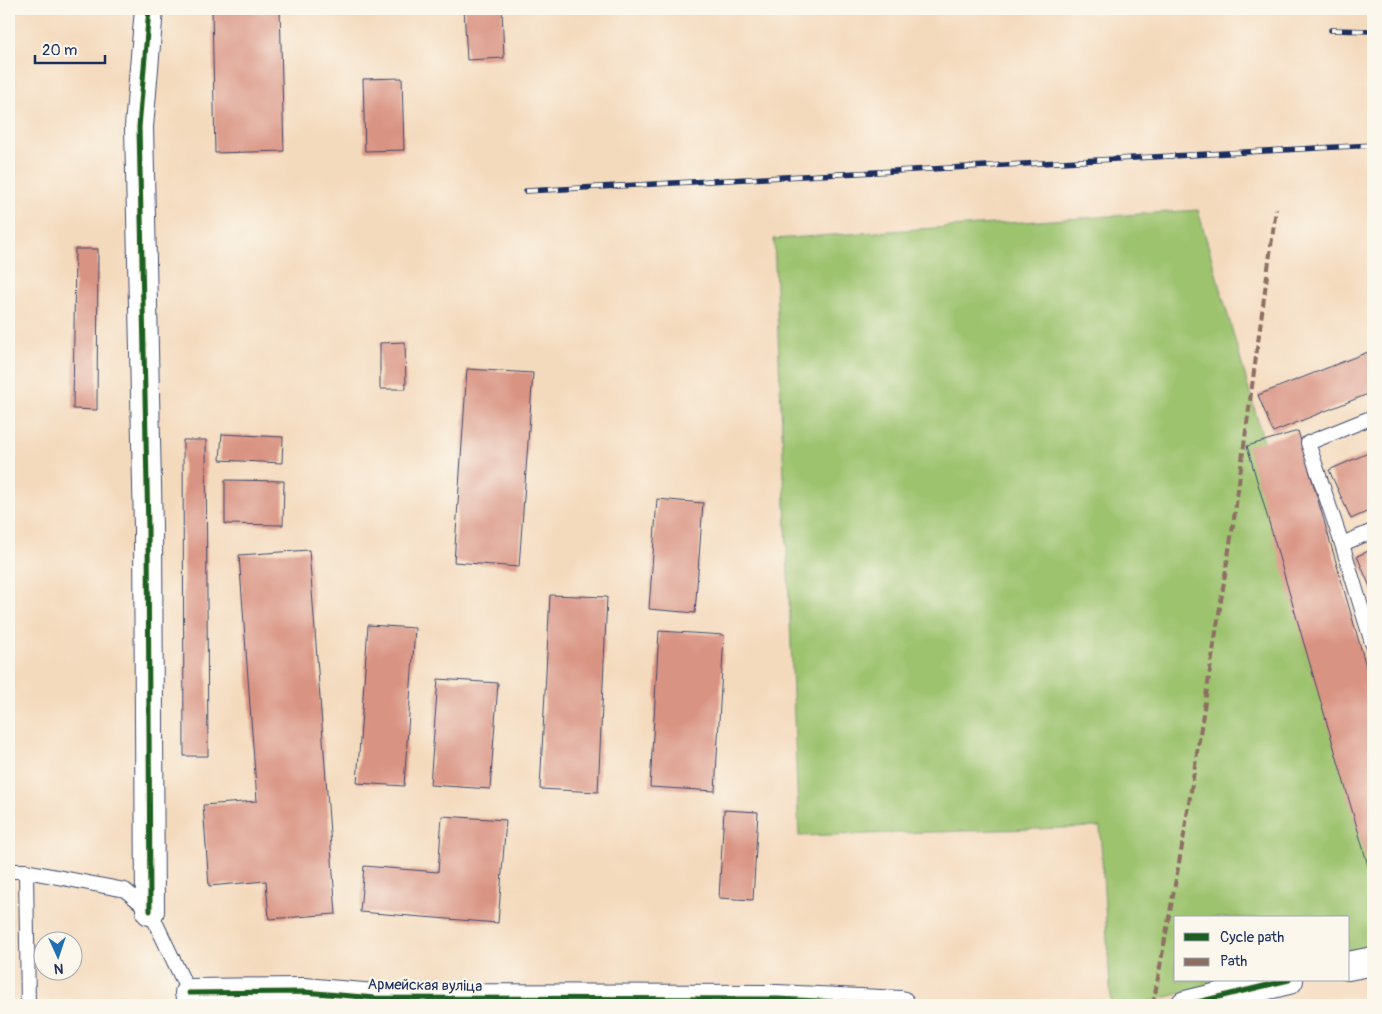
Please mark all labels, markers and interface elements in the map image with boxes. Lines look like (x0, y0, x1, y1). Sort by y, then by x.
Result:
scale bar (35, 32, 105, 64)
text: 20 m (42, 41, 77, 60)
legend (1174, 916, 1350, 982)
text: Cycle path (1220, 928, 1284, 947)
north arrow (32, 932, 82, 982)
text: Path (1220, 952, 1247, 971)
text: N (53, 960, 64, 977)
street label: Армейская вуліца (367, 975, 482, 996)

